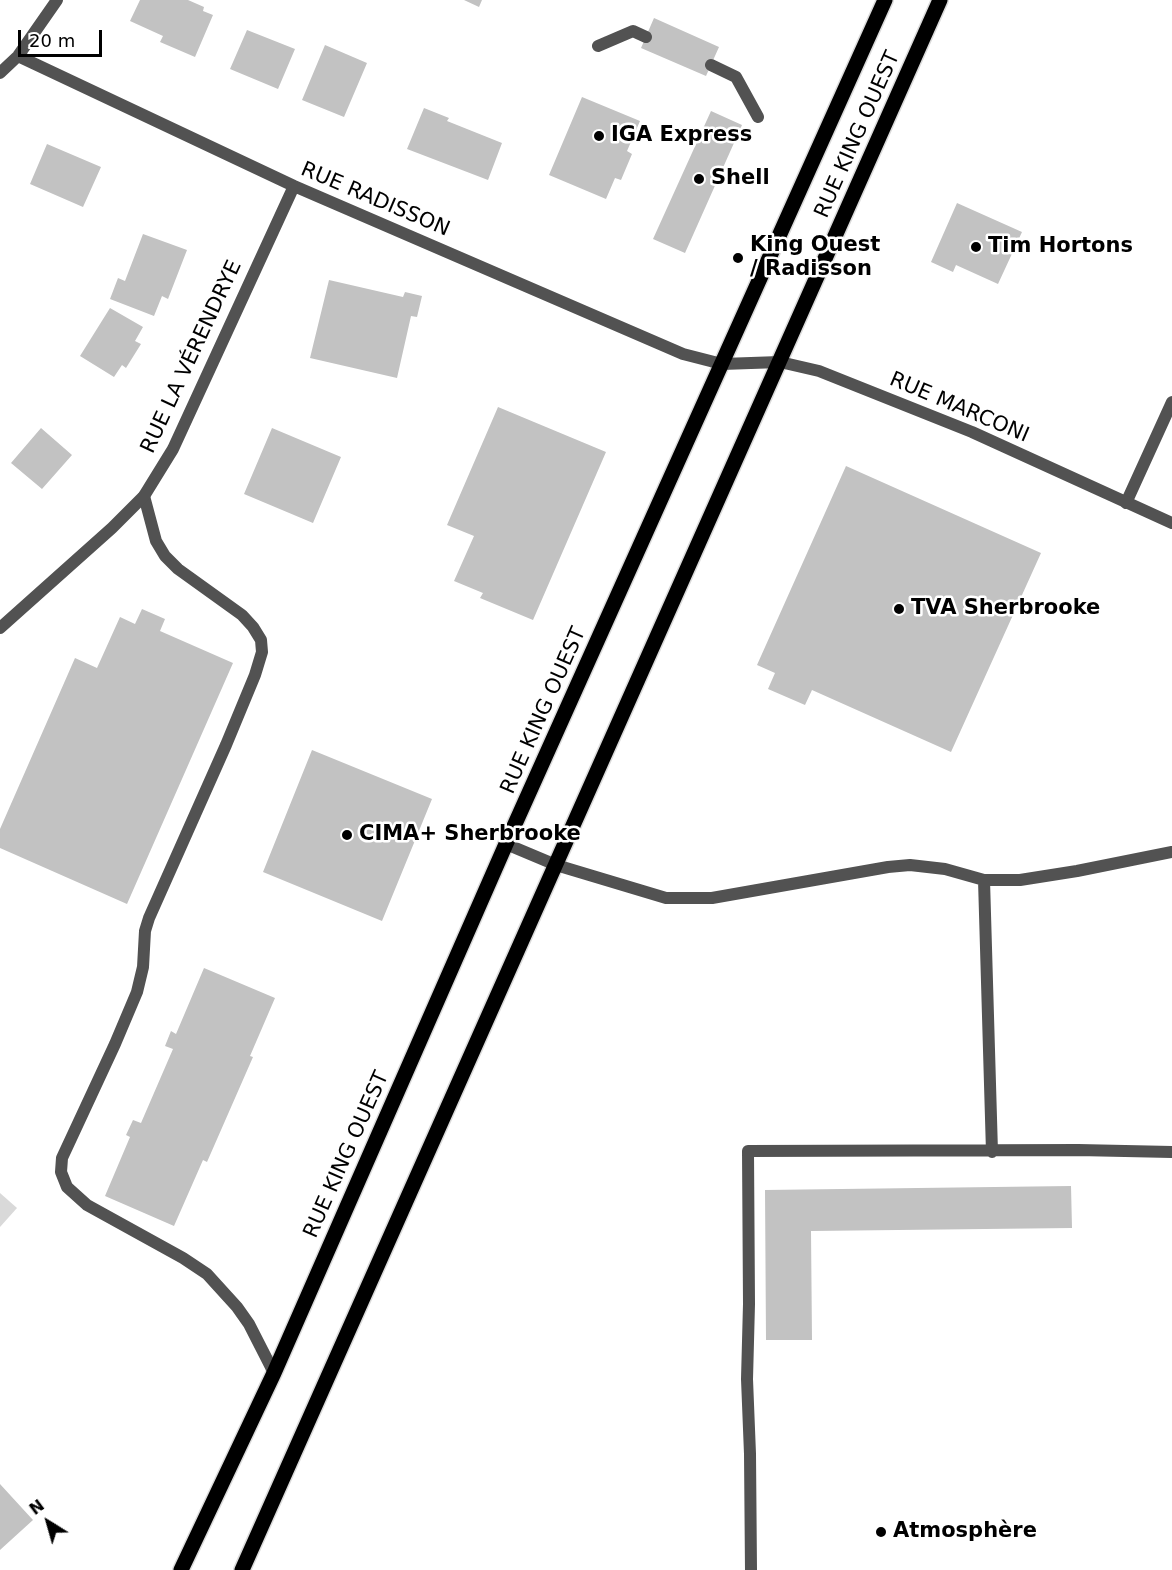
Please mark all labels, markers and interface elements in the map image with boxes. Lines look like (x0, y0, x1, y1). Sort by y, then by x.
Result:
scale bar (21, 18, 105, 56)
text: 20 m (29, 30, 75, 51)
street label: RUE KING OUEST (810, 48, 906, 222)
place label: IGA Express (611, 123, 752, 149)
marker: IGA Express (592, 129, 606, 143)
street label: RUE RADISSON (297, 157, 453, 243)
place label: Shell (711, 166, 770, 192)
marker: Shell (692, 172, 706, 186)
place label: King Ouest / Radisson (750, 233, 880, 283)
place label: Tim Hortons (988, 234, 1133, 260)
marker: Tim Hortons (969, 240, 983, 254)
marker: King Ouest / Radisson (731, 251, 745, 265)
street label: RUE LA VÉRENDRYE (136, 257, 248, 457)
street label: RUE MARCONI (885, 367, 1033, 449)
place label: TVA Sherbrooke (911, 596, 1100, 622)
marker: TVA Sherbrooke (892, 602, 906, 616)
street label: RUE KING OUEST (496, 624, 592, 798)
place label: CIMA+ Sherbrooke (359, 822, 581, 848)
marker: CIMA+ Sherbrooke (340, 828, 354, 842)
street label: RUE KING OUEST (299, 1068, 395, 1242)
north arrow (18, 1492, 78, 1552)
text: N (26, 1496, 48, 1519)
place label: Atmosphère (893, 1519, 1037, 1545)
marker: Atmosphère (874, 1525, 888, 1539)

